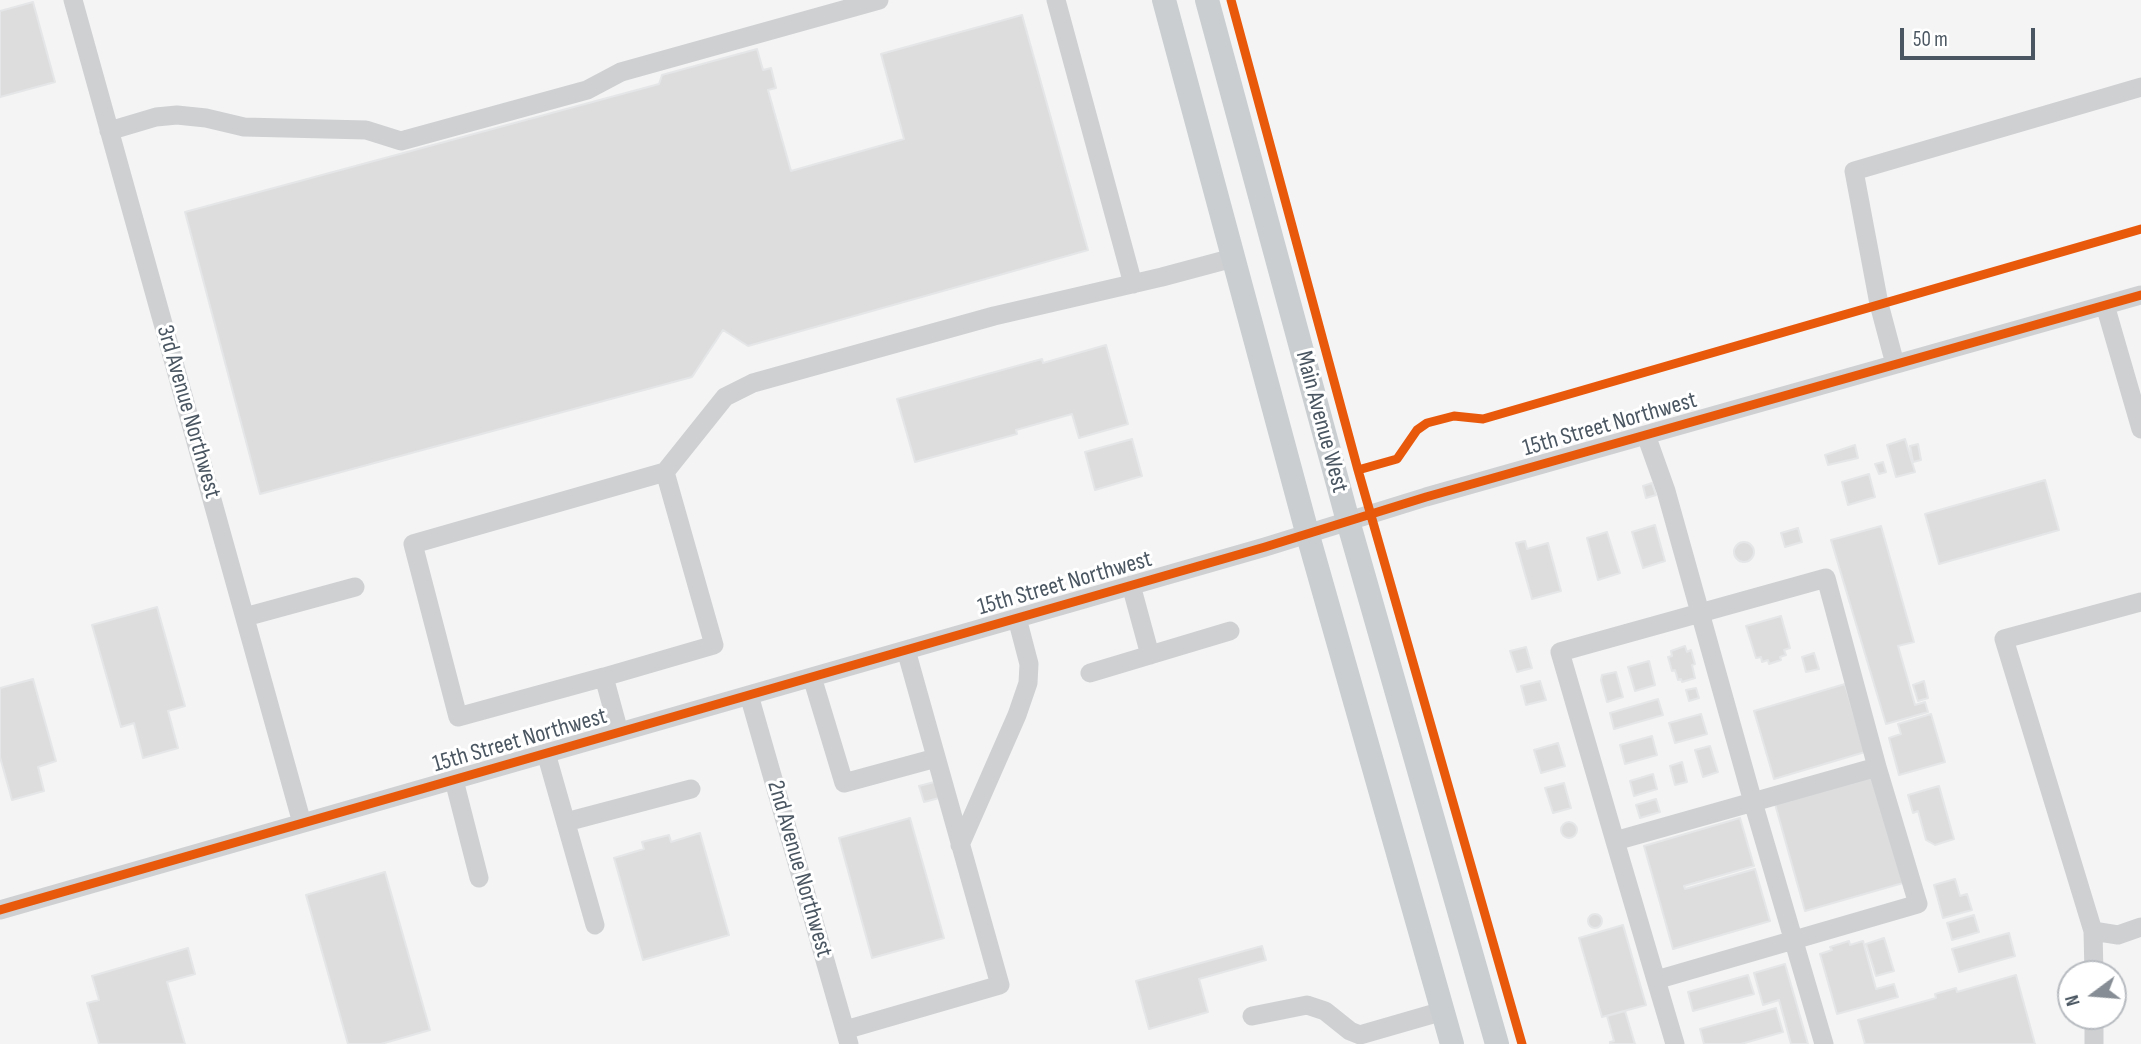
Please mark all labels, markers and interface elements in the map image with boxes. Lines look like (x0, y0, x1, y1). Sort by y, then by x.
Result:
scale bar (1903, 14, 2038, 58)
text: 50 m (1913, 27, 1948, 52)
street label: 3rd Avenue Northwest (150, 322, 226, 502)
street label: Main Avenue West (1288, 348, 1354, 496)
street label: 15th Street Northwest (1520, 386, 1700, 464)
street label: 15th Street Northwest (975, 545, 1155, 623)
street label: 15th Street Northwest (430, 702, 610, 780)
street label: 2nd Avenue Northwest (760, 777, 838, 961)
north arrow (2057, 960, 2127, 1030)
text: N (2061, 992, 2086, 1008)

